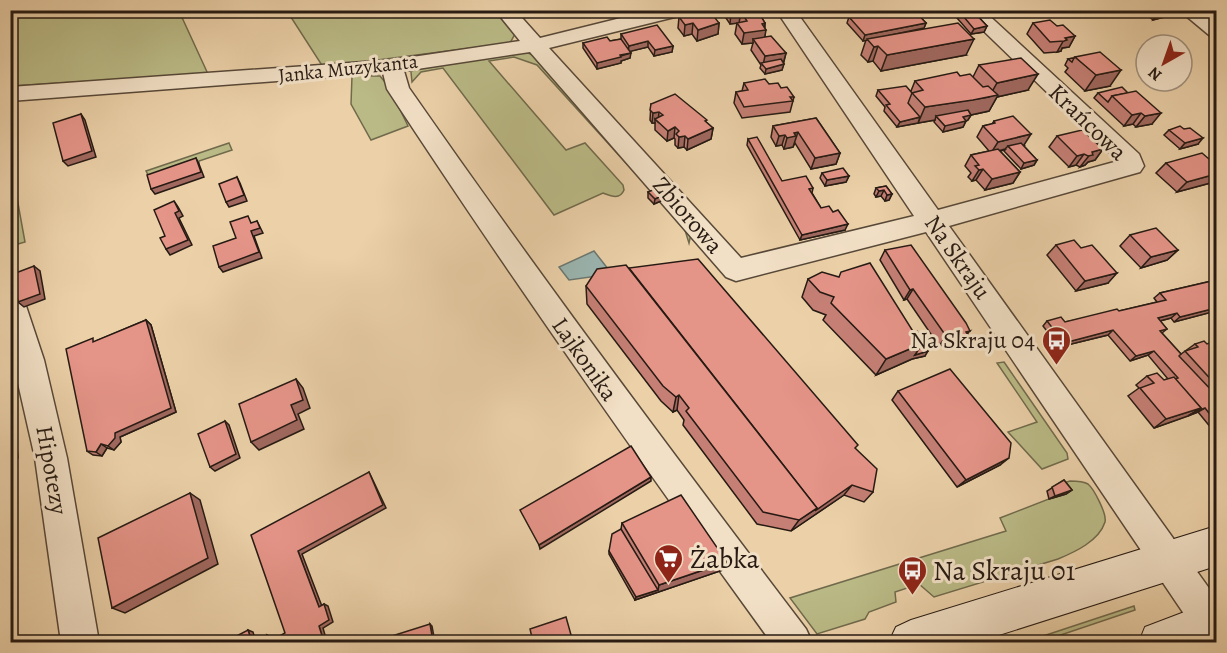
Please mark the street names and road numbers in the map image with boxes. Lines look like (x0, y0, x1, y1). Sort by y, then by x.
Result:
street label: Janka Muzykanta (277, 48, 420, 89)
street label: Krańcowa (1042, 77, 1135, 168)
street label: Zbiorowa (645, 169, 731, 261)
street label: Na Skraju (917, 208, 999, 306)
street label: Lajkonika (545, 311, 626, 408)
street label: Hipotezy (28, 423, 76, 517)

